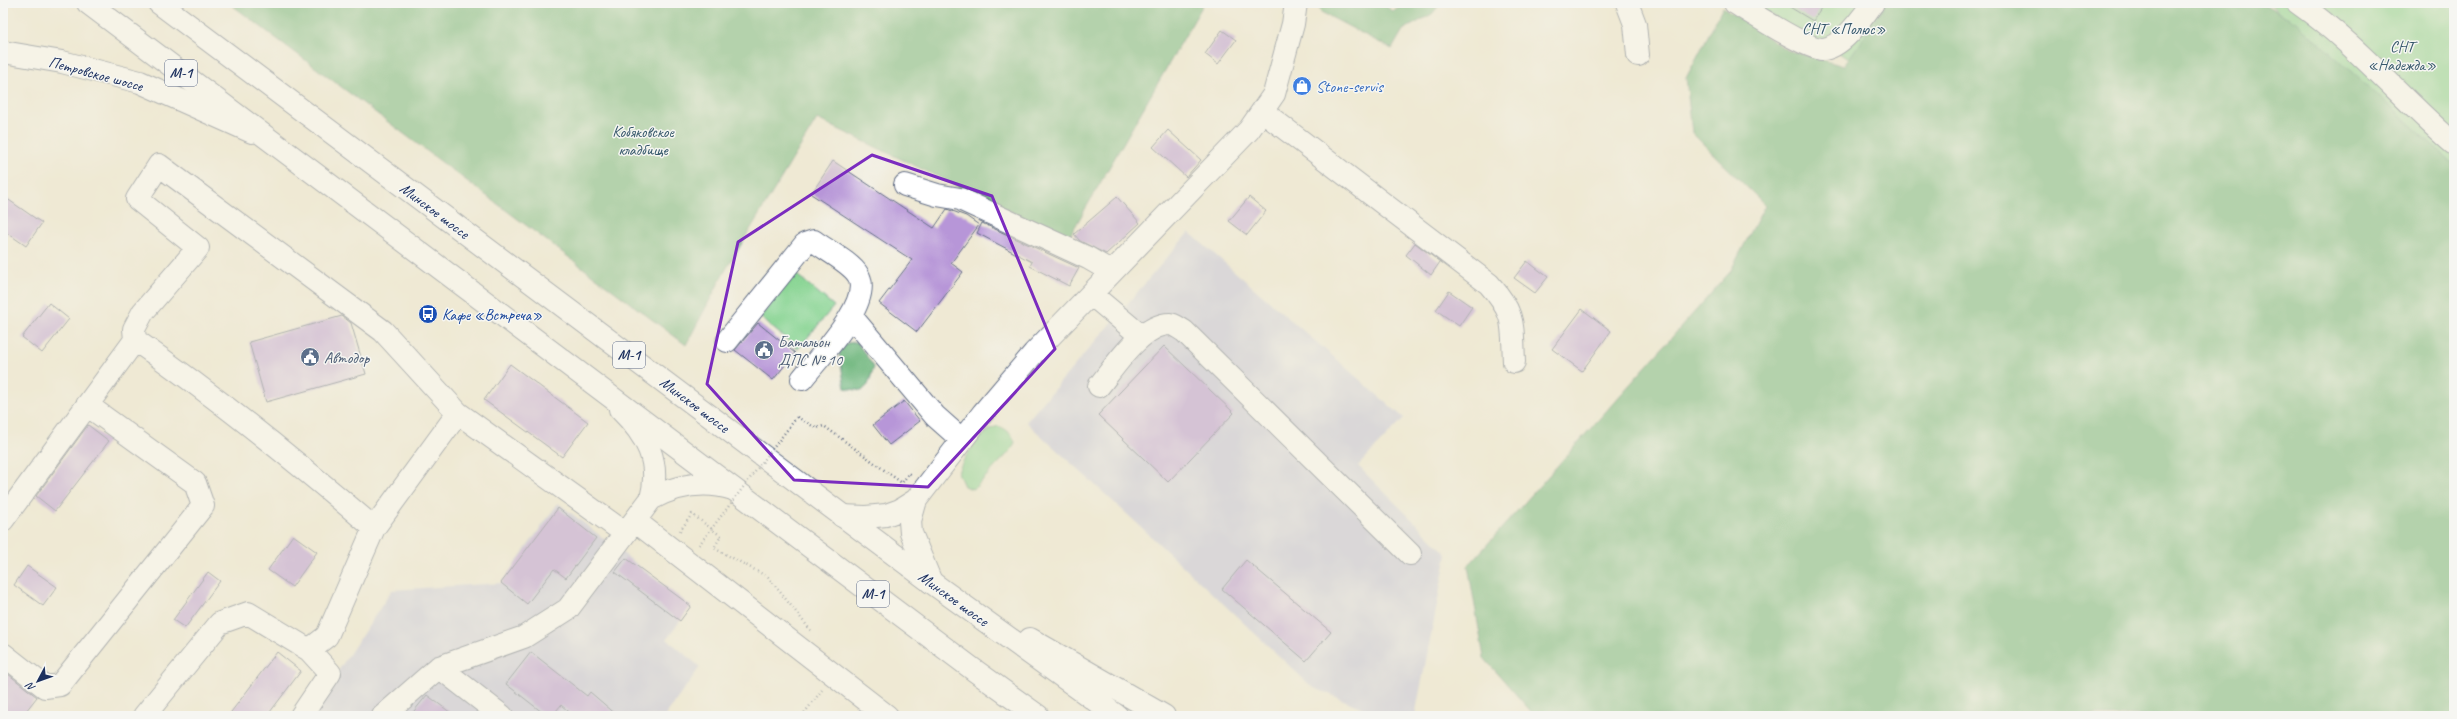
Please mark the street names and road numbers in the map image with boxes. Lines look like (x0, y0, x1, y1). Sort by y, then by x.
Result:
street label: Петровское шоссе (46, 52, 147, 97)
road number: М-1 (165, 60, 197, 86)
street label: Минское шоссе (396, 178, 475, 245)
road number: М-1 (613, 342, 645, 368)
street label: Минское шоссе (656, 372, 735, 439)
street label: Минское шоссе (914, 567, 994, 632)
road number: М-1 (857, 581, 889, 607)

